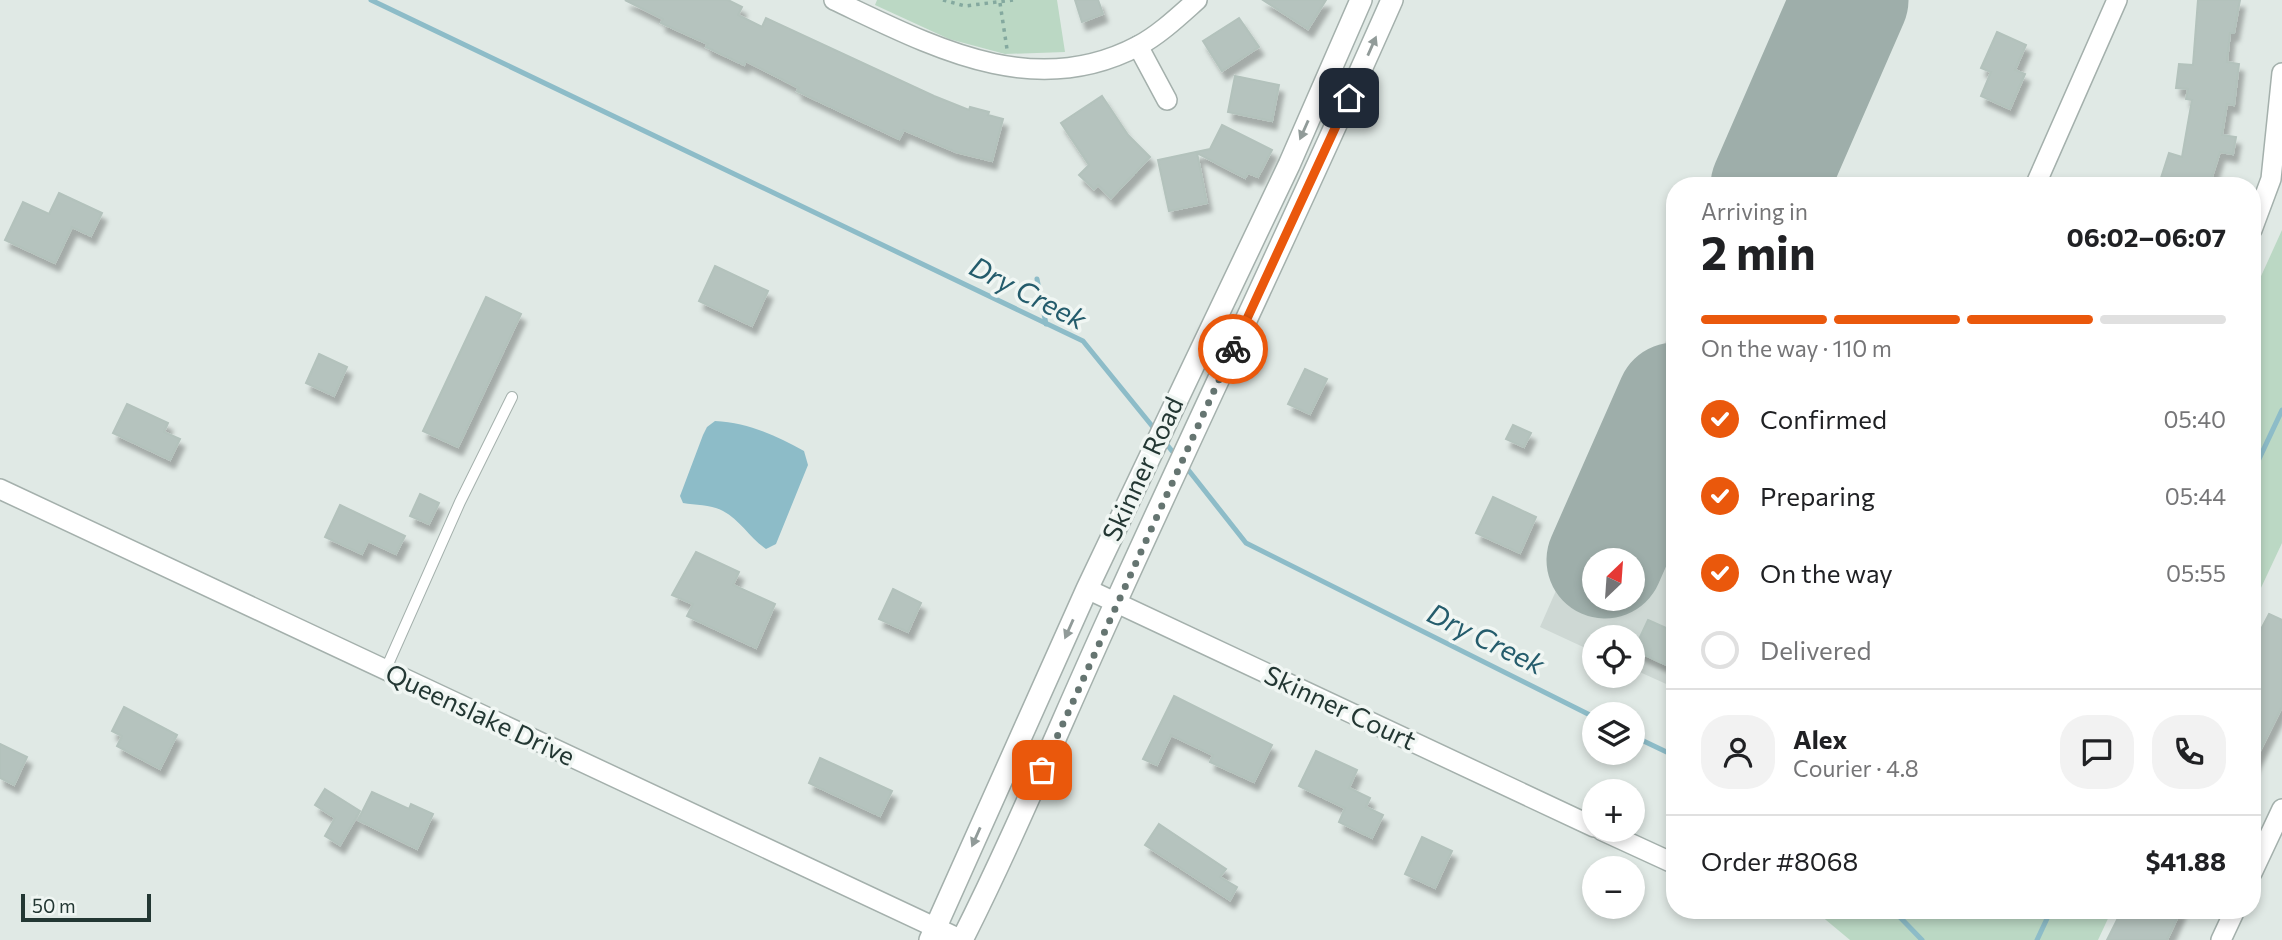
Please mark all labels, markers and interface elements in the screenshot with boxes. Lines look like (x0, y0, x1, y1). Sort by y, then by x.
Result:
one-way arrow (1367, 36, 1378, 57)
pin (1319, 68, 1379, 128)
icon: home (1330, 79, 1368, 117)
one-way arrow (1298, 120, 1310, 140)
text: Arriving in (1701, 197, 1808, 225)
text: 06:02–06:07 (2066, 221, 2226, 252)
text: 2 min (1701, 223, 1816, 279)
water label: Dry Creek (964, 248, 1093, 336)
courier (1198, 314, 1268, 384)
icon: bike (1214, 330, 1252, 368)
text: On the way · 110 m (1701, 334, 1892, 362)
street label: Skinner Road (1095, 391, 1189, 545)
icon: check (1701, 400, 1739, 438)
text: Confirmed (1760, 403, 1887, 434)
text: 05:40 (2164, 405, 2226, 433)
icon: check (1701, 477, 1739, 515)
text: Preparing (1760, 480, 1875, 511)
text: 05:44 (2165, 482, 2226, 510)
north arrow (1582, 548, 1645, 611)
map controls (1582, 548, 1645, 919)
icon: check (1701, 554, 1739, 592)
text: On the way (1760, 557, 1893, 588)
text: 05:55 (2166, 559, 2226, 587)
water label: Dry Creek (1422, 595, 1551, 681)
one-way arrow (1063, 618, 1074, 639)
button: locate (1582, 625, 1645, 688)
text: Delivered (1760, 634, 1871, 665)
street label: Queenslake Drive (381, 656, 580, 771)
street label: Skinner Court (1260, 658, 1421, 755)
button: layers (1582, 702, 1645, 765)
button: person (1701, 715, 1775, 789)
button: chat (2060, 715, 2134, 789)
button: phone (2152, 715, 2226, 789)
text: Alex (1793, 723, 1847, 754)
pin (1012, 740, 1072, 800)
icon: bag (1023, 751, 1061, 789)
text: Courier · 4.8 (1793, 754, 1919, 782)
button: + (1582, 779, 1645, 842)
one-way arrow (971, 826, 982, 847)
text: Order #8068 (1701, 845, 1858, 876)
text: $41.88 (2145, 845, 2226, 876)
button: − (1582, 856, 1645, 919)
scale bar (21, 891, 150, 923)
text: 50 m (32, 894, 76, 917)

